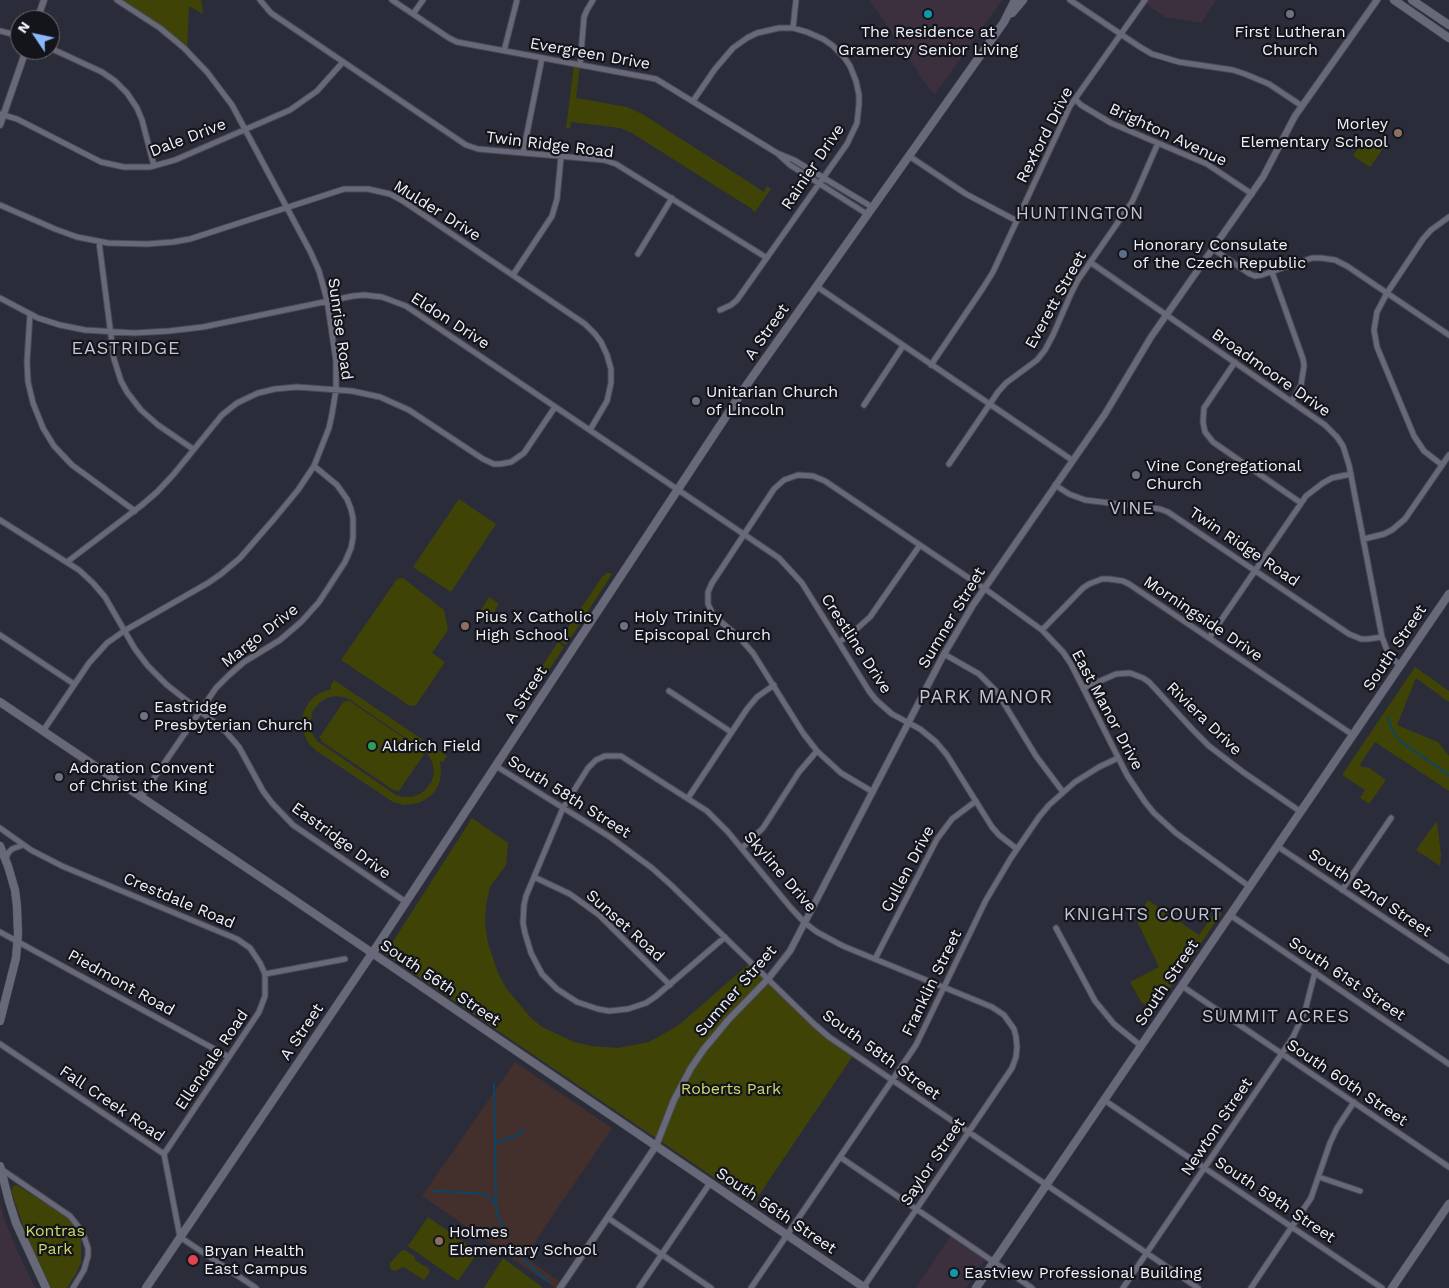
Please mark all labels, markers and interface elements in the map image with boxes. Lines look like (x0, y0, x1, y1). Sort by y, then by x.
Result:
marker: The Residence at Gramercy Senior Living (922, 8, 934, 20)
marker: First Lutheran Church (1284, 8, 1296, 20)
north arrow (10, 10, 60, 60)
text: N (14, 18, 33, 36)
place label: The Residence at Gramercy Senior Living (838, 22, 1018, 60)
place label: First Lutheran Church (1234, 22, 1346, 60)
street label: Evergreen Drive (528, 34, 652, 74)
street label: Rexford Drive (1013, 84, 1077, 186)
street label: Brighton Avenue (1106, 99, 1230, 171)
place label: Morley Elementary School (1240, 114, 1388, 152)
street label: Dale Drive (147, 115, 229, 161)
street label: Rainier Drive (777, 121, 849, 213)
marker: Morley Elementary School (1392, 127, 1404, 139)
street label: Twin Ridge Road (485, 128, 615, 162)
street label: Mulder Drive (390, 177, 484, 245)
district label: HUNTINGTON (1014, 203, 1146, 225)
place label: Honorary Consulate of the Czech Republic (1133, 235, 1306, 273)
street label: Everett Street (1021, 248, 1091, 352)
marker: Honorary Consulate of the Czech Republic (1117, 248, 1129, 260)
street label: Sunrise Road (323, 277, 357, 381)
street label: Eldon Drive (407, 288, 493, 354)
street label: A Street (741, 300, 793, 364)
street label: Broadmoore Drive (1208, 325, 1334, 421)
district label: EASTRIDGE (70, 338, 182, 360)
place label: Unitarian Church of Lincoln (706, 382, 838, 420)
marker: Unitarian Church of Lincoln (690, 395, 702, 407)
place label: Vine Congregational Church (1146, 456, 1301, 494)
marker: Vine Congregational Church (1130, 469, 1142, 481)
district label: VINE (1109, 498, 1155, 520)
street label: Twin Ridge Road (1185, 503, 1303, 591)
street label: Sumner Street (914, 564, 990, 672)
street label: Morningside Drive (1140, 572, 1266, 666)
street label: Crestline Drive (817, 590, 895, 698)
street label: Margo Drive (218, 600, 302, 672)
street label: South Street (1359, 601, 1431, 695)
place label: Pius X Catholic High School (475, 607, 592, 645)
place label: Holy Trinity Episcopal Church (634, 607, 771, 645)
marker: Pius X Catholic High School (459, 620, 471, 632)
marker: Holy Trinity Episcopal Church (618, 620, 630, 632)
street label: East Manor Drive (1067, 646, 1147, 774)
street label: A Street (500, 663, 552, 727)
street label: Riviera Drive (1162, 678, 1246, 760)
district label: PARK MANOR (918, 686, 1054, 708)
place label: Eastridge Presbyterian Church (154, 697, 313, 735)
marker: Eastridge Presbyterian Church (138, 710, 150, 722)
place label: Aldrich Field (382, 736, 481, 756)
marker: Aldrich Field (366, 740, 378, 752)
street label: South 58th Street (504, 751, 634, 843)
place label: Adoration Convent of Christ the King (69, 758, 214, 796)
marker: Adoration Convent of Christ the King (53, 771, 65, 783)
street label: Eastridge Drive (288, 798, 394, 884)
street label: Cullen Drive (877, 823, 939, 915)
street label: Skyline Drive (740, 828, 820, 916)
street label: South 62nd Street (1305, 845, 1435, 941)
street label: Crestdale Road (120, 869, 238, 933)
street label: Sunset Road (582, 886, 668, 966)
district label: KNIGHTS COURT (1062, 904, 1224, 926)
street label: Franklin Street (898, 927, 966, 1039)
street label: South 61st Street (1285, 933, 1409, 1025)
street label: South 56th Street (376, 936, 504, 1030)
street label: South Street (1131, 936, 1203, 1030)
street label: Sumner Street (691, 941, 781, 1041)
street label: Piedmont Road (64, 946, 178, 1020)
street label: A Street (276, 1000, 328, 1064)
street label: Ellendale Road (171, 1006, 253, 1114)
street label: South 58th Street (818, 1006, 944, 1104)
district label: SUMMIT ACRES (1200, 1006, 1352, 1028)
street label: South 60th Street (1283, 1035, 1411, 1131)
street label: Fall Creek Road (56, 1062, 168, 1146)
street label: Newton Street (1177, 1074, 1257, 1180)
park label: Roberts Park (681, 1079, 781, 1099)
street label: Saylor Street (897, 1115, 969, 1209)
street label: South 59th Street (1211, 1153, 1339, 1247)
street label: South 56th Street (712, 1164, 840, 1258)
park label: Kontras Park (25, 1221, 85, 1259)
place label: Holmes Elementary School (449, 1222, 597, 1260)
marker: Holmes Elementary School (433, 1235, 445, 1247)
place label: Bryan Health East Campus (204, 1241, 307, 1279)
marker: Bryan Health East Campus (186, 1253, 200, 1267)
place label: Eastview Professional Building (964, 1263, 1202, 1283)
marker: Eastview Professional Building (948, 1267, 960, 1279)

